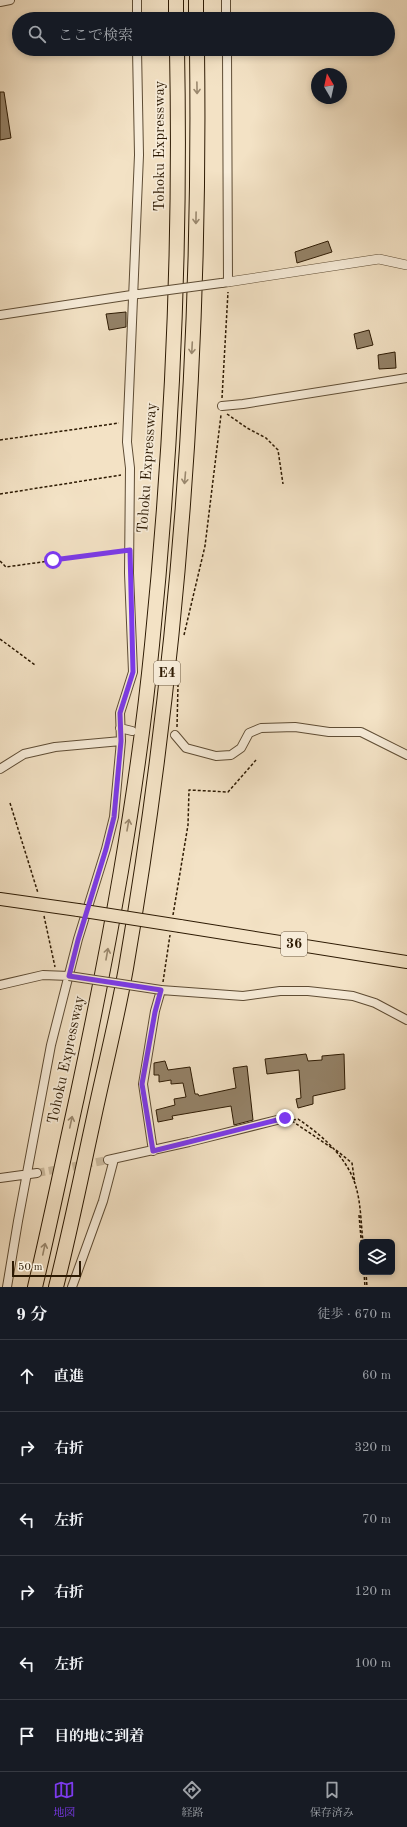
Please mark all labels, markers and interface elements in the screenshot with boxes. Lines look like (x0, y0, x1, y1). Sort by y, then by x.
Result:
search box (12, 12, 395, 56)
icon: search (26, 23, 48, 45)
text: ここで検索 (58, 29, 133, 44)
north arrow (311, 68, 347, 104)
street label: Tohoku Expressway (153, 80, 168, 212)
one-way arrow (193, 81, 201, 94)
one-way arrow (192, 211, 200, 224)
one-way arrow (188, 341, 196, 354)
street label: Tohoku Expressway (136, 402, 160, 534)
one-way arrow (181, 471, 188, 484)
route start (44, 551, 62, 569)
road number: E4 (154, 661, 180, 685)
one-way arrow (124, 819, 132, 832)
road number: 36 (281, 932, 307, 956)
one-way arrow (103, 948, 111, 961)
street label: Tohoku Expressway (46, 994, 88, 1126)
route end (276, 1109, 294, 1127)
one-way arrow (68, 1116, 76, 1129)
map controls (359, 1239, 395, 1275)
button: layers (359, 1239, 395, 1275)
one-way arrow (40, 1243, 48, 1256)
scale bar (12, 1259, 81, 1278)
text: 50 m (18, 1262, 43, 1273)
text: 9 分 (16, 1307, 48, 1324)
text: 徒歩 · 670 m (317, 1308, 391, 1321)
icon: ahead (16, 1365, 38, 1387)
text: 60 m (362, 1369, 391, 1382)
text: 直進 (54, 1370, 84, 1385)
icon: right (16, 1437, 38, 1459)
text: 320 m (354, 1441, 391, 1454)
text: 右折 (54, 1442, 84, 1457)
icon: left (16, 1509, 38, 1531)
text: 70 m (362, 1513, 391, 1526)
text: 左折 (54, 1514, 84, 1529)
icon: right (16, 1581, 38, 1603)
text: 120 m (354, 1585, 391, 1598)
text: 右折 (54, 1586, 84, 1601)
icon: left (16, 1653, 38, 1675)
text: 100 m (354, 1657, 391, 1670)
text: 左折 (54, 1658, 84, 1673)
icon: arrive (16, 1725, 38, 1747)
text: 目的地に到着 (54, 1730, 144, 1745)
tab: 地図 (53, 1779, 75, 1821)
tab: 経路 (181, 1779, 203, 1821)
tab: 保存済み (310, 1779, 354, 1821)

